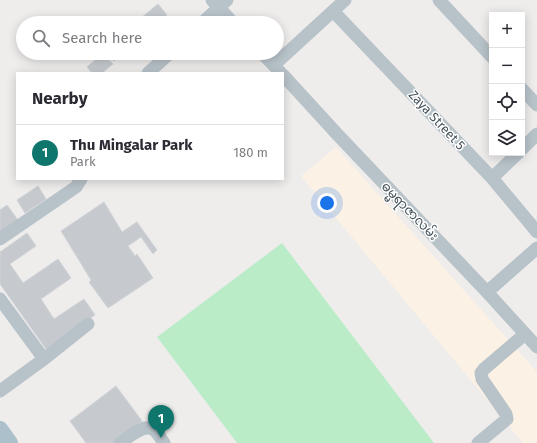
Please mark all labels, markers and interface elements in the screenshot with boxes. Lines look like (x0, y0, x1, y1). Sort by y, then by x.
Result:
map controls (489, 12, 525, 156)
button: + (489, 12, 525, 48)
search box (16, 16, 284, 60)
icon: search (30, 27, 52, 49)
text: Search here (62, 29, 142, 47)
button: − (489, 48, 525, 84)
button: locate (489, 84, 525, 120)
street label: Zaya Street 5 (406, 87, 468, 153)
text: Nearby (32, 88, 87, 109)
button: layers (489, 120, 525, 156)
text: Thu Mingalar Park (70, 136, 192, 154)
text: 1 (42, 145, 48, 160)
text: 180 m (233, 145, 268, 160)
text: Park (70, 154, 96, 169)
street label: ဓမ္မရာဇာလမ်း (376, 178, 442, 246)
your location (317, 193, 337, 213)
pin: 1 (148, 405, 174, 438)

